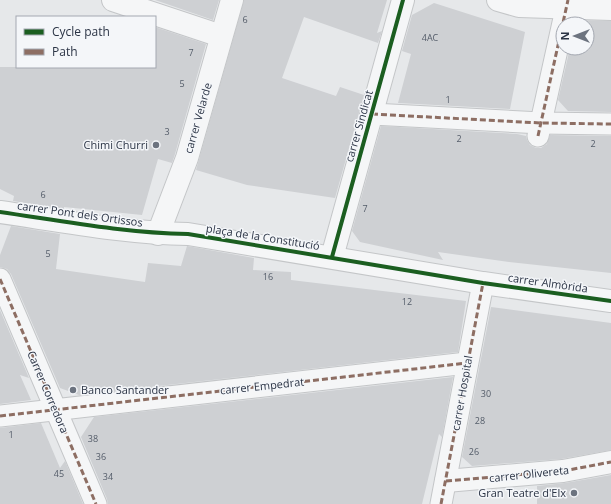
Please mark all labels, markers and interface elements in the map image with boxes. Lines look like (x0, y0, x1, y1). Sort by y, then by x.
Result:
house number: 6 (242, 13, 248, 26)
legend (16, 16, 156, 68)
north arrow (555, 16, 595, 56)
text: Cycle path (52, 23, 110, 40)
house number: 4AC (422, 31, 439, 44)
text: N (557, 32, 572, 40)
text: Path (52, 43, 78, 60)
house number: 7 (188, 46, 194, 59)
house number: 5 (179, 77, 185, 90)
street label: carrer Velarde (180, 81, 215, 155)
street label: carrer Sindicat (341, 88, 376, 164)
house number: 1 (445, 93, 451, 106)
house number: 3 (164, 125, 170, 138)
house number: 2 (456, 132, 462, 145)
place label: Chimi Churri (84, 137, 148, 152)
house number: 2 (590, 137, 596, 150)
marker: Chimi Churri (151, 140, 161, 150)
house number: 6 (40, 188, 46, 201)
street label: carrer Pont dels Ortissos (16, 197, 144, 230)
house number: 7 (362, 202, 368, 215)
street label: plaça de la Constitució (205, 220, 321, 253)
house number: 5 (45, 247, 51, 260)
street label: carrer Almòrida (507, 269, 589, 296)
house number: 16 (263, 270, 273, 283)
house number: 12 (402, 295, 412, 308)
street label: Carrer Corredora (24, 348, 73, 435)
street label: carrer Hospital (448, 354, 476, 432)
street label: carrer Empedrat (219, 374, 305, 397)
place label: Banco Santander (81, 382, 169, 397)
marker: Banco Santander (68, 385, 78, 395)
house number: 30 (481, 387, 491, 400)
house number: 28 (475, 414, 485, 427)
house number: 1 (8, 428, 14, 441)
house number: 38 (88, 432, 98, 445)
house number: 26 (469, 445, 479, 458)
house number: 36 (96, 450, 106, 463)
street label: carrer Olivereta (488, 462, 570, 485)
house number: 45 (54, 467, 64, 480)
house number: 34 (103, 470, 113, 483)
place label: Gran Teatre d'Elx (478, 485, 566, 500)
marker: Gran Teatre d'Elx (569, 488, 579, 498)

